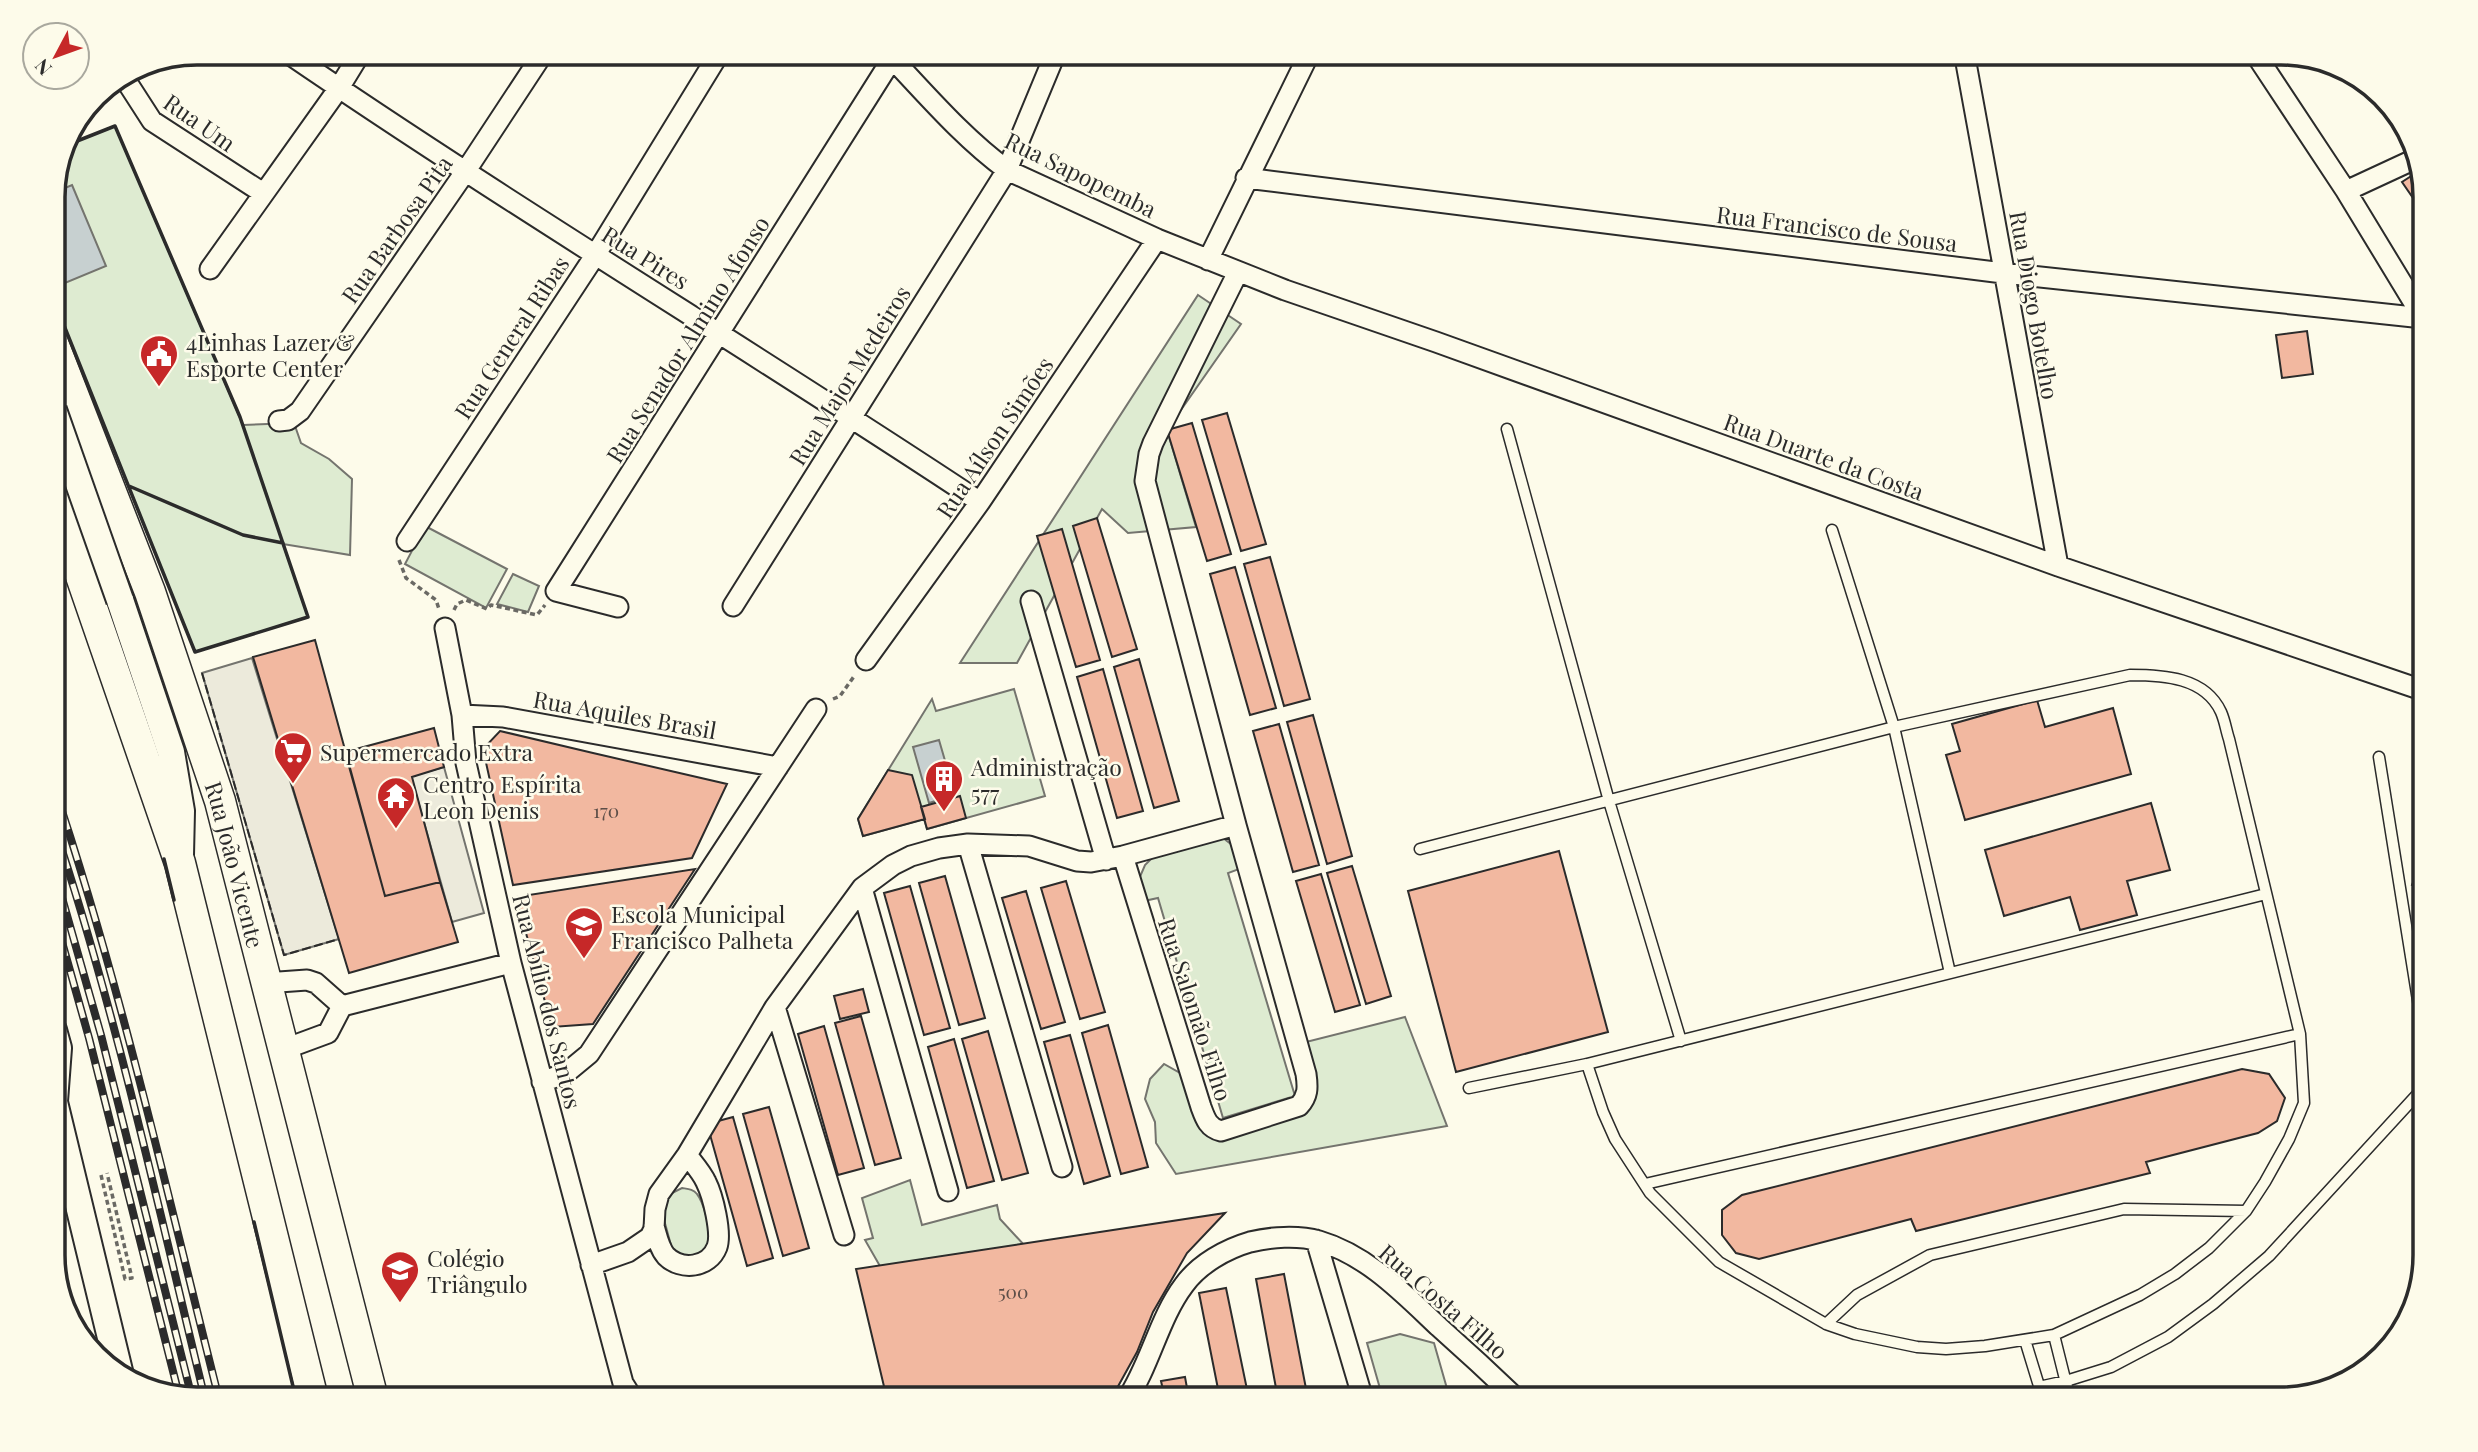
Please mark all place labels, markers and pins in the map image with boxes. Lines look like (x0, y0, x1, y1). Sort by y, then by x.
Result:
place label: 4Linhas Lazer & Esporte Center (186, 326, 355, 383)
public building icon: 4Linhas Lazer & Esporte Center (138, 333, 180, 388)
supermarket icon: Supermercado Extra (272, 730, 314, 785)
place label: Supermercado Extra (320, 736, 534, 767)
place label: Administração 577 (970, 751, 1122, 808)
building icon: Administração 577 (923, 758, 965, 813)
place label: Centro Espírita Leon Denis (423, 768, 582, 825)
temple icon: Centro Espírita Leon Denis (375, 775, 417, 830)
place label: Escola Municipal Francisco Palheta (611, 898, 794, 955)
school or university icon: Escola Municipal Francisco Palheta (563, 905, 605, 960)
place label: Colégio Triângulo (427, 1242, 528, 1299)
school or university icon: Colégio Triângulo (379, 1249, 421, 1304)

